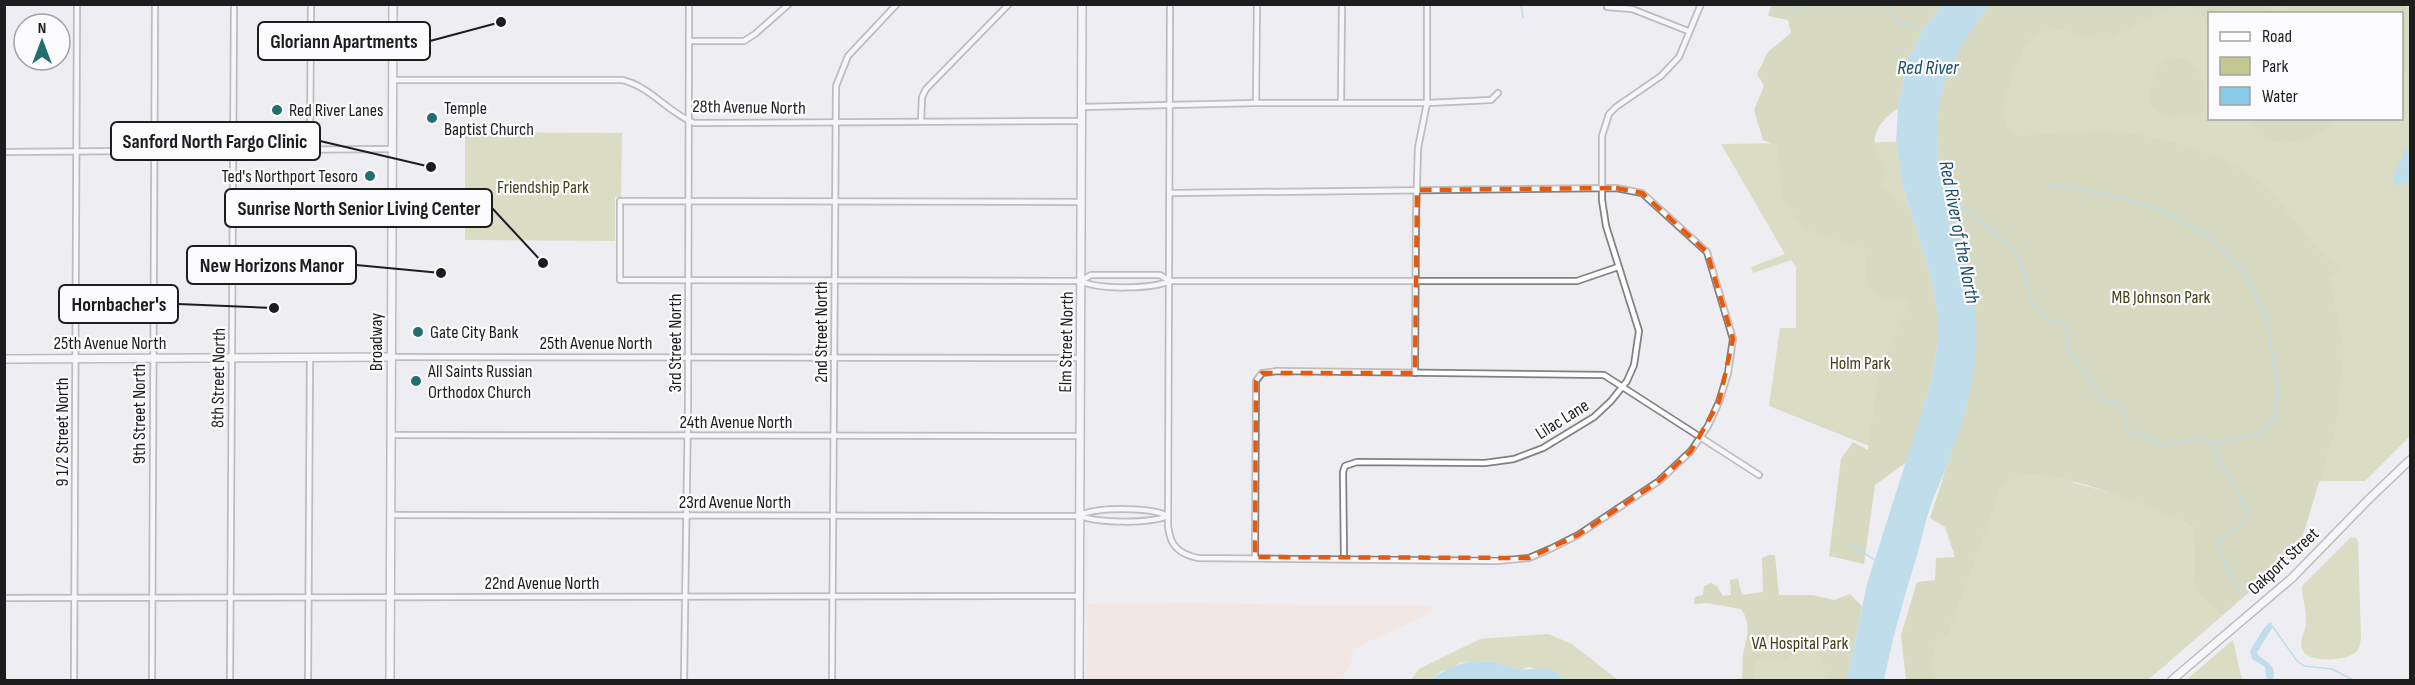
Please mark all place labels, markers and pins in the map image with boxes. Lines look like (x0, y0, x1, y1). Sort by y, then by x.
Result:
callout: Gloriann Apartments (258, 22, 430, 60)
place label: Temple Baptist Church (444, 98, 534, 140)
place label: Red River Lanes (289, 100, 383, 121)
marker: Red River Lanes (270, 103, 284, 117)
marker: Temple Baptist Church (425, 111, 439, 125)
callout: Sanford North Fargo Clinic (111, 122, 320, 160)
place label: Ted's Northport Tesoro (221, 166, 358, 187)
marker: Ted's Northport Tesoro (363, 169, 377, 183)
callout: Sunrise North Senior Living Center (225, 189, 492, 227)
callout: New Horizons Manor (187, 246, 356, 284)
callout: Hornbacher's (59, 285, 178, 323)
place label: Gate City Bank (430, 322, 518, 343)
marker: Gate City Bank (411, 325, 425, 339)
place label: All Saints Russian Orthodox Church (427, 361, 533, 403)
marker: All Saints Russian Orthodox Church (409, 374, 423, 388)

